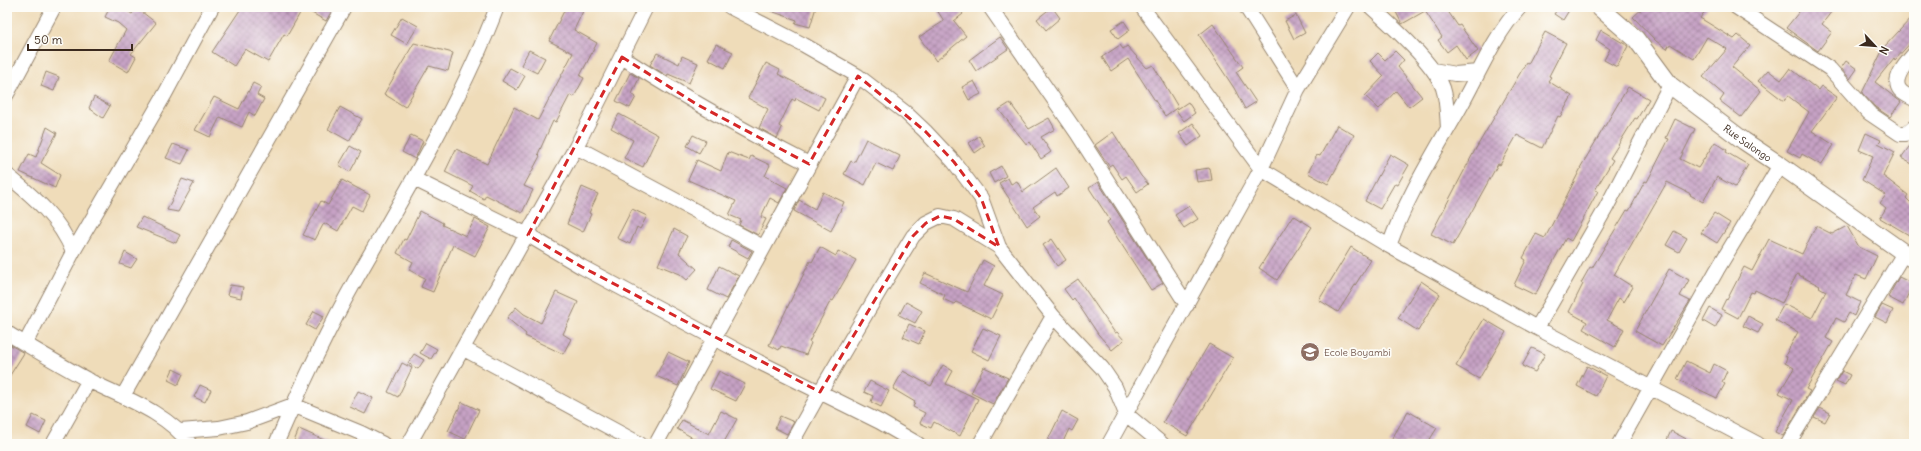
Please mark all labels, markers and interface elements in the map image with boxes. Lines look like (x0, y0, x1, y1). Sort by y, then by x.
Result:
scale bar (28, 26, 132, 52)
north arrow (1855, 26, 1895, 66)
text: 50 m (34, 32, 63, 47)
text: N (1876, 44, 1892, 57)
street label: Rue Salongo (1721, 122, 1774, 165)
school or university icon: Ecole Boyambi (1299, 341, 1321, 363)
place label: Ecole Boyambi (1324, 346, 1390, 359)

